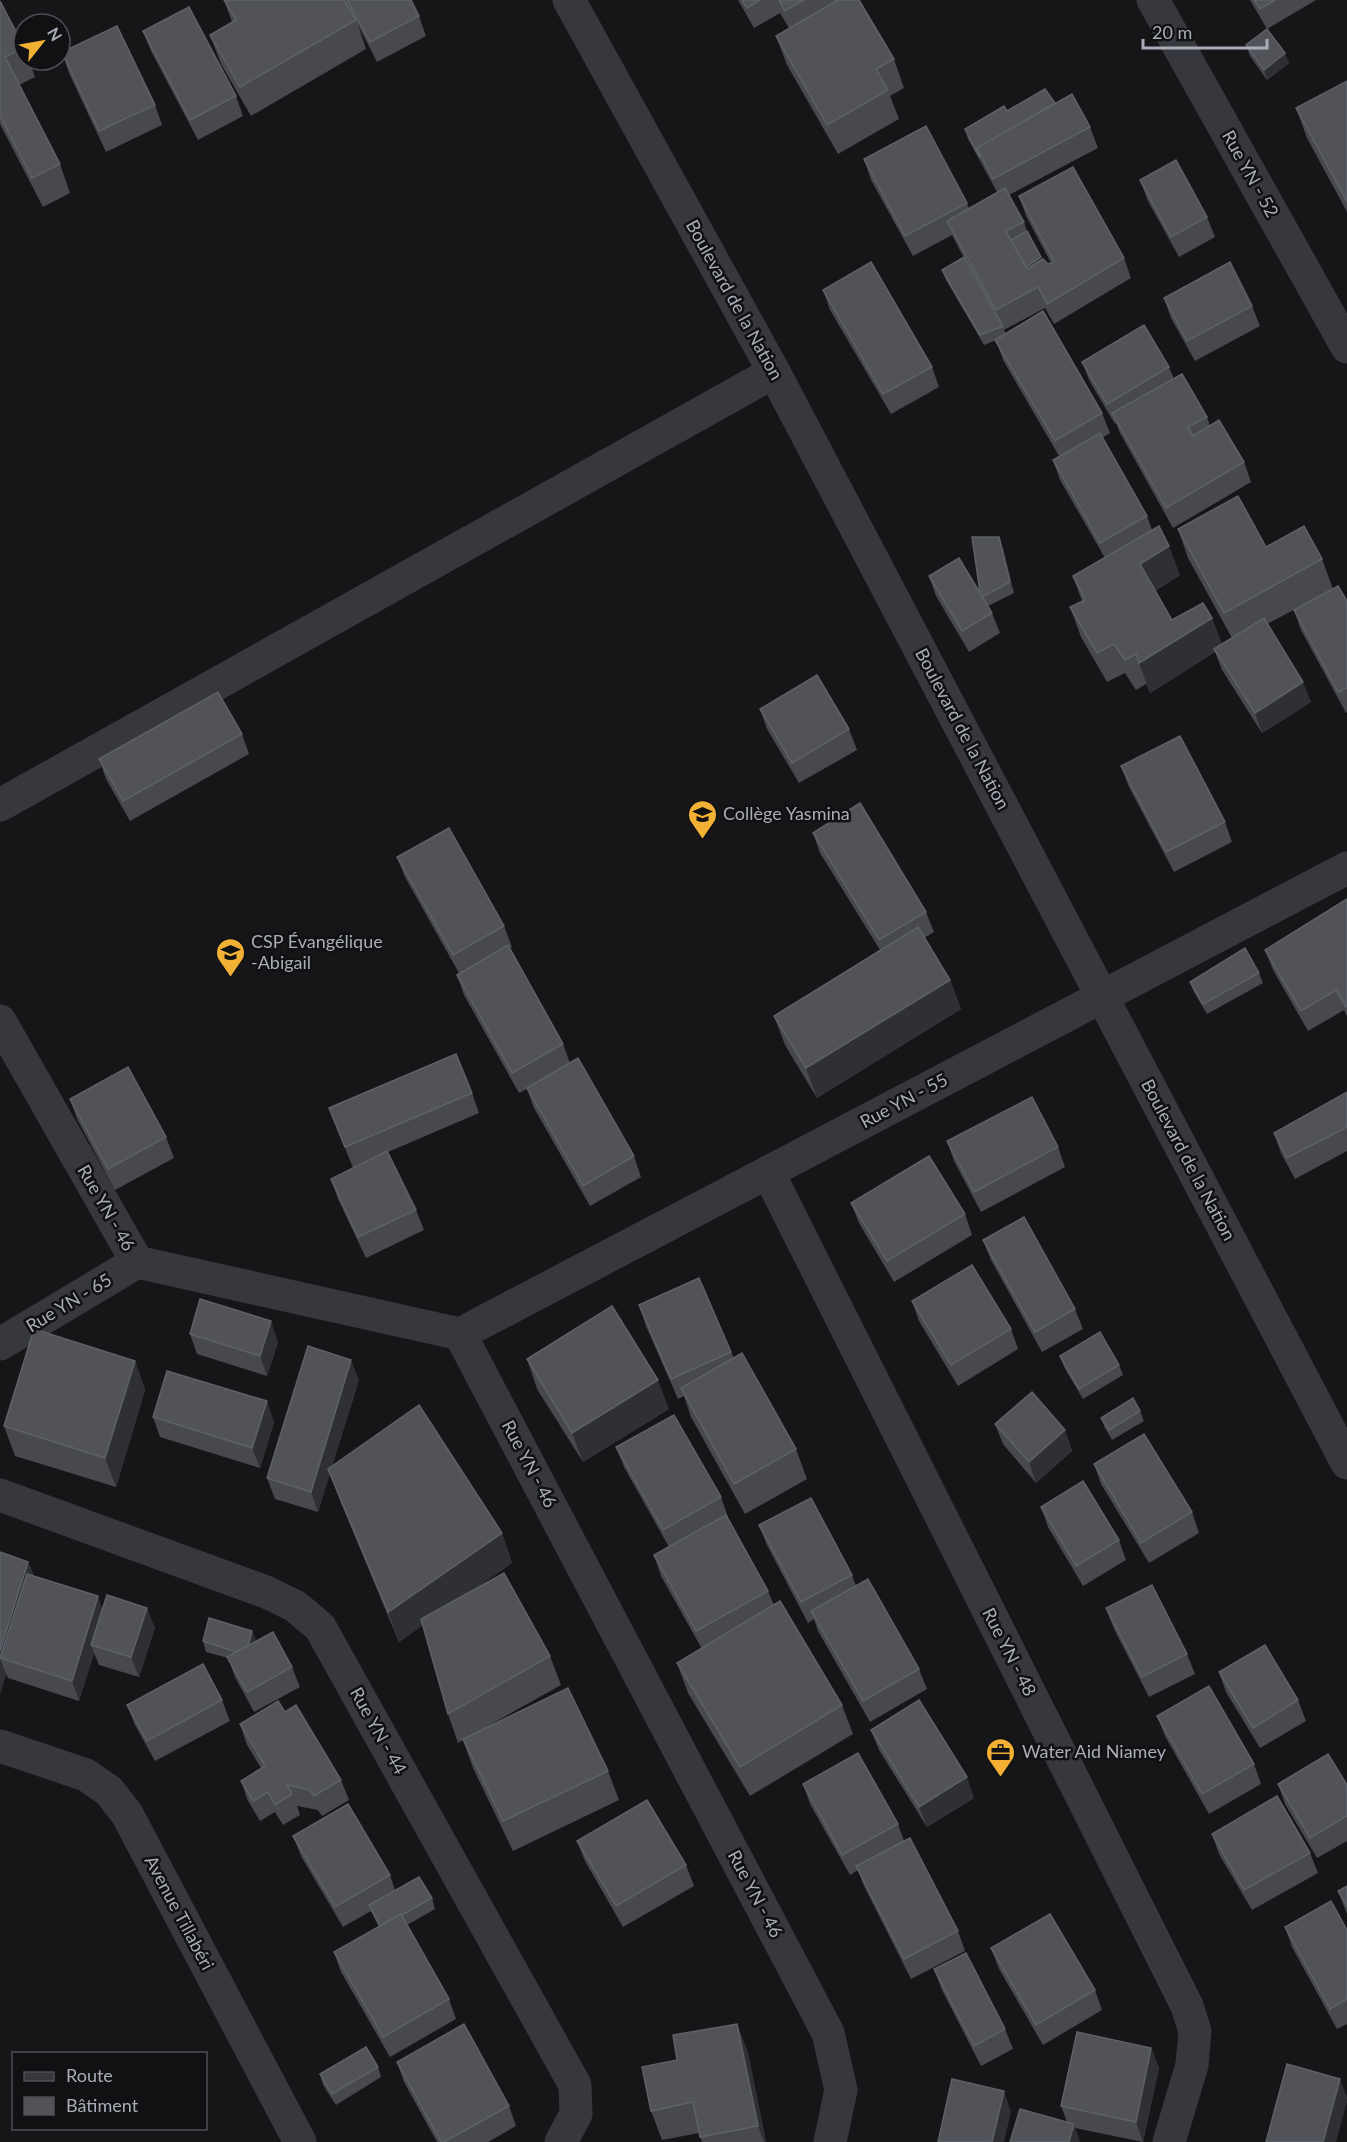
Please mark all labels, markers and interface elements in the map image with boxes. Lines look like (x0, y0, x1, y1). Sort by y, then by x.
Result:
north arrow (12, 12, 72, 72)
scale bar (1143, 12, 1268, 50)
text: 20 m (1152, 21, 1192, 43)
text: N (44, 24, 67, 44)
street label: Rue YN - 52 (1218, 126, 1284, 221)
street label: Boulevard de la Nation (682, 216, 788, 384)
street label: Boulevard de la Nation (911, 644, 1015, 813)
school or university icon: Collège Yasmina (686, 798, 718, 840)
place label: Collège Yasmina (723, 802, 850, 824)
place label: CSP Évangélique -Abigail (251, 930, 383, 973)
school or university icon: CSP Évangélique -Abigail (214, 936, 246, 978)
street label: Rue YN - 55 (856, 1068, 951, 1132)
street label: Boulevard de la Nation (1137, 1075, 1241, 1244)
street label: Rue YN - 46 (73, 1160, 140, 1255)
street label: Rue YN - 65 (22, 1268, 115, 1336)
street label: Rue YN - 46 (498, 1416, 562, 1511)
street label: Rue YN - 48 (978, 1604, 1042, 1699)
street label: Rue YN - 44 (346, 1683, 412, 1778)
office icon: Water Aid Niamey (985, 1736, 1017, 1778)
place label: Water Aid Niamey (1022, 1740, 1167, 1762)
street label: Rue YN - 46 (724, 1846, 788, 1941)
street label: Avenue Tillabéri (140, 1852, 219, 1974)
legend (12, 2052, 207, 2130)
text: Route (66, 2064, 113, 2086)
text: Bâtiment (66, 2094, 139, 2116)

